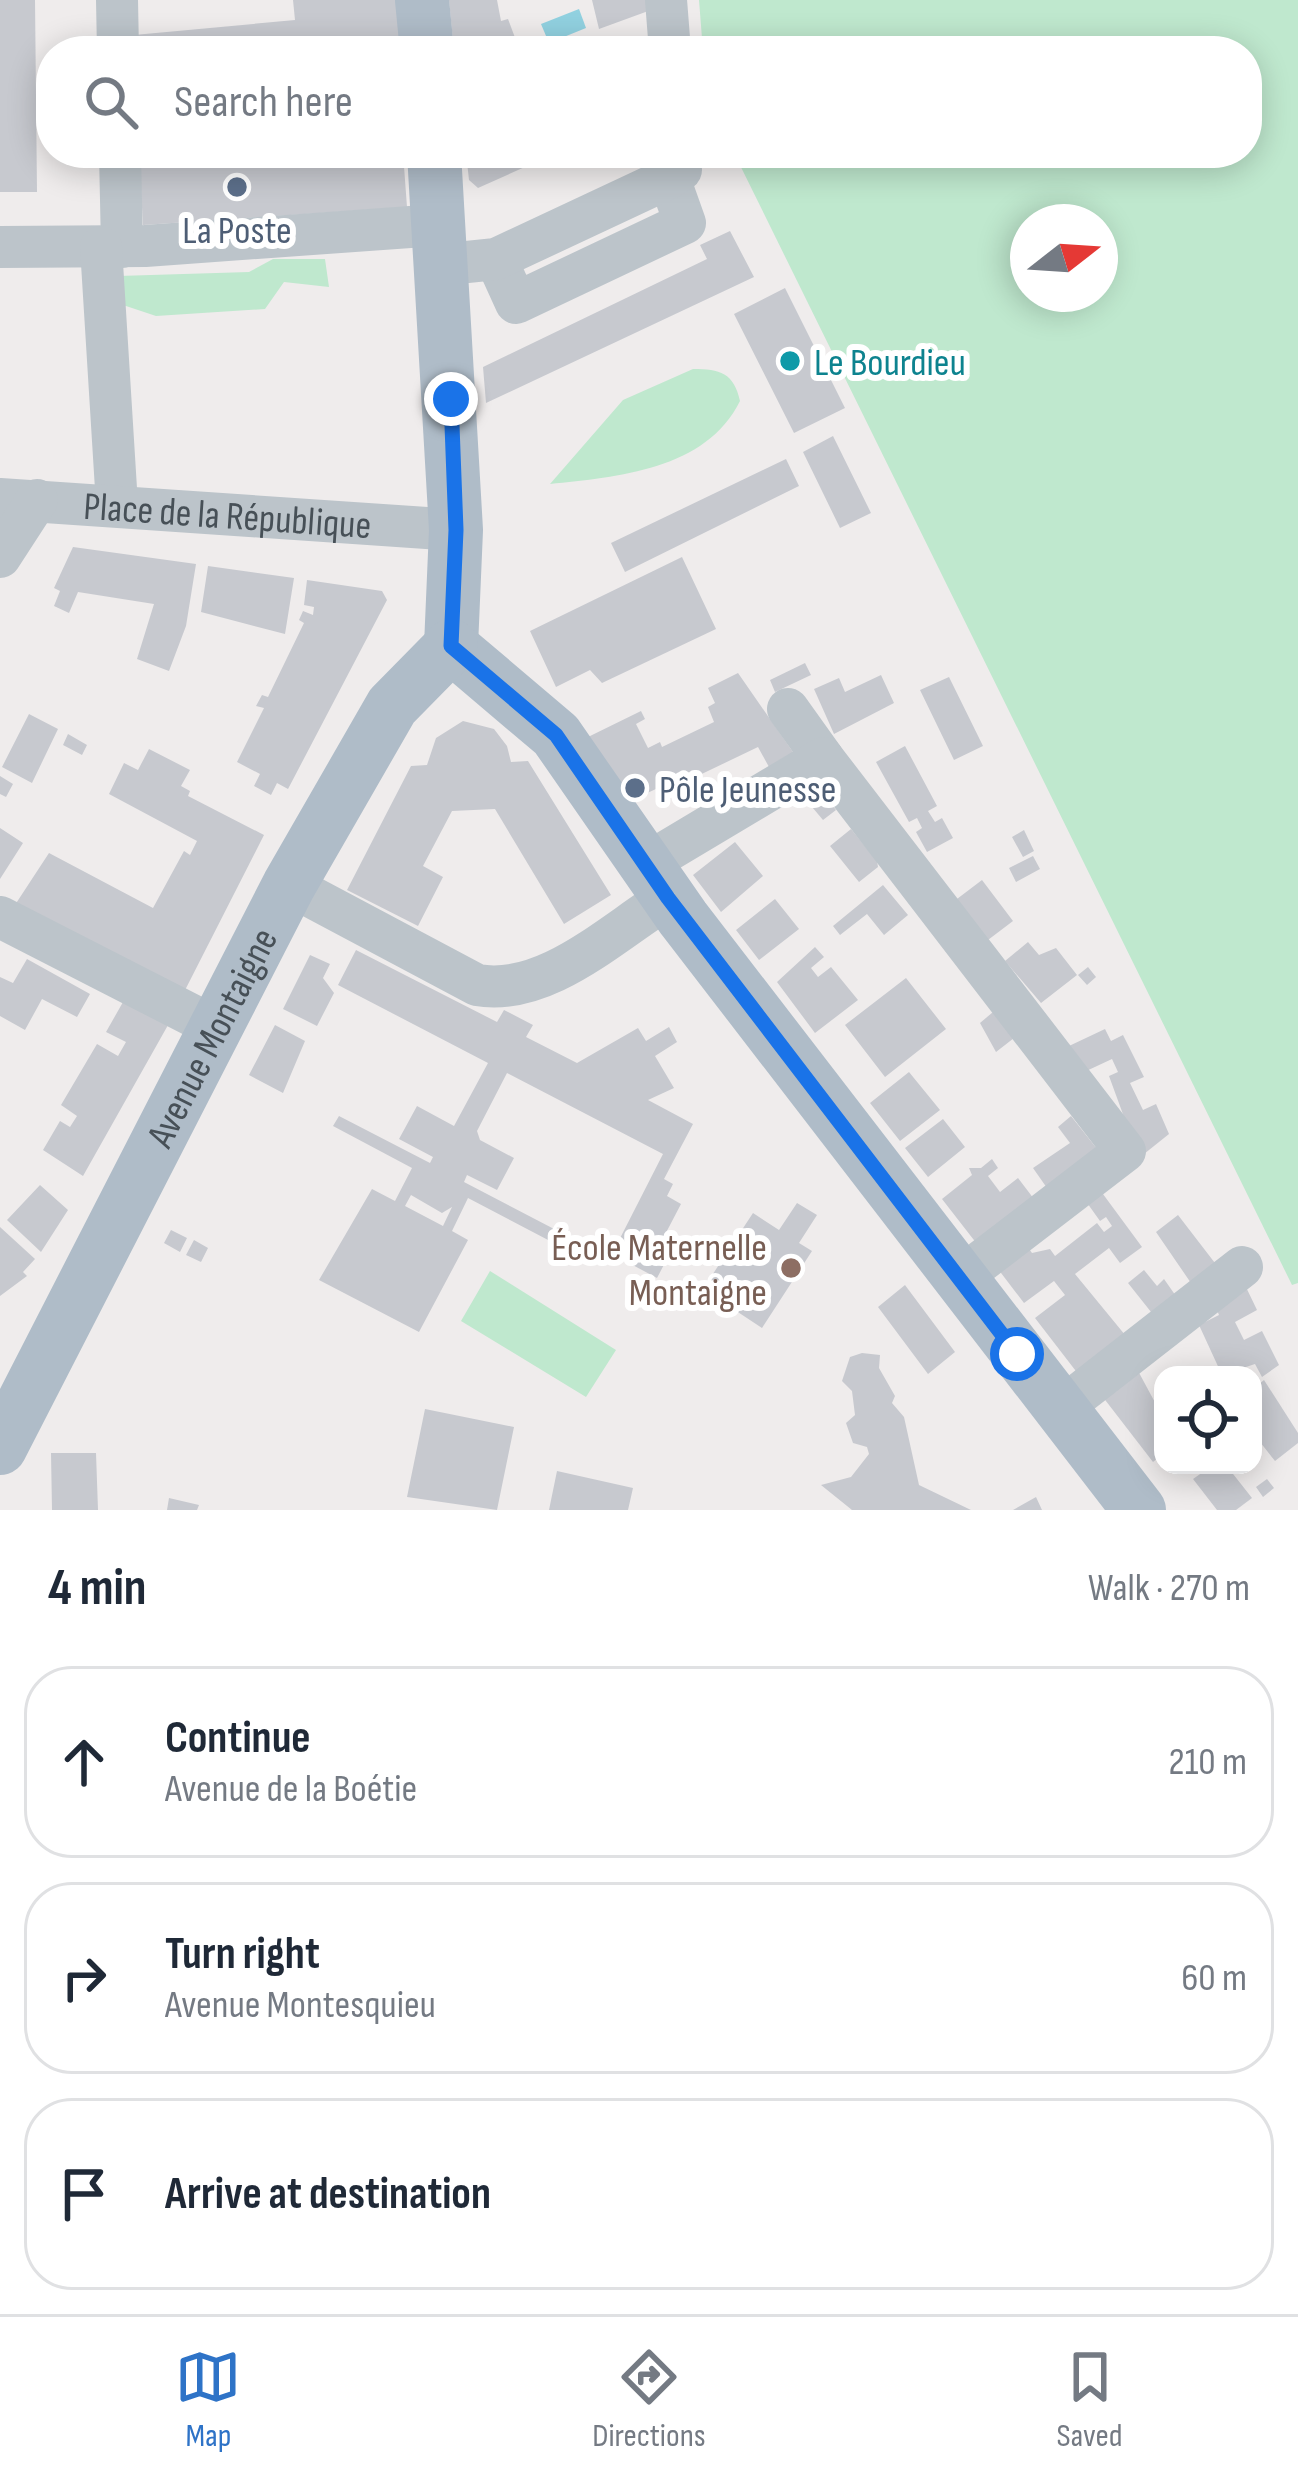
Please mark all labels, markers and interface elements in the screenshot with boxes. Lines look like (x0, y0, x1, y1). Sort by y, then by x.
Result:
search box (36, 36, 1262, 168)
icon: search (78, 69, 144, 135)
text: Search here (174, 75, 353, 130)
marker: La Poste (224, 174, 250, 200)
north arrow (1010, 204, 1118, 312)
place label: La Poste (182, 208, 292, 255)
place label: Le Bourdieu (814, 340, 966, 387)
marker: Le Bourdieu (777, 348, 803, 374)
route end (424, 372, 478, 426)
street label: Place de la République (82, 484, 373, 550)
place label: Pôle Jeunesse (659, 767, 836, 814)
marker: Pôle Jeunesse (622, 775, 648, 801)
street label: Avenue Montaigne (137, 921, 289, 1156)
place label: École Maternelle Montaigne (551, 1225, 767, 1317)
marker: École Maternelle Montaigne (778, 1255, 804, 1281)
route start (990, 1327, 1044, 1381)
map controls (1154, 1366, 1262, 1474)
button: locate (1154, 1366, 1262, 1474)
text: 4 min (48, 1558, 147, 1619)
text: Walk · 270 m (1088, 1565, 1250, 1612)
text: Continue (165, 1711, 311, 1766)
icon: ahead (51, 1729, 117, 1795)
text: 210 m (1169, 1739, 1247, 1786)
text: Avenue de la Boétie (165, 1766, 417, 1813)
text: Turn right (165, 1927, 320, 1982)
icon: right (51, 1945, 117, 2011)
text: 60 m (1181, 1955, 1247, 2002)
text: Avenue Montesquieu (165, 1982, 436, 2029)
icon: arrive (51, 2161, 117, 2227)
text: Arrive at destination (165, 2167, 491, 2222)
tab: Map (175, 2344, 241, 2456)
tab: Directions (592, 2344, 706, 2456)
tab: Saved (1056, 2344, 1123, 2456)

